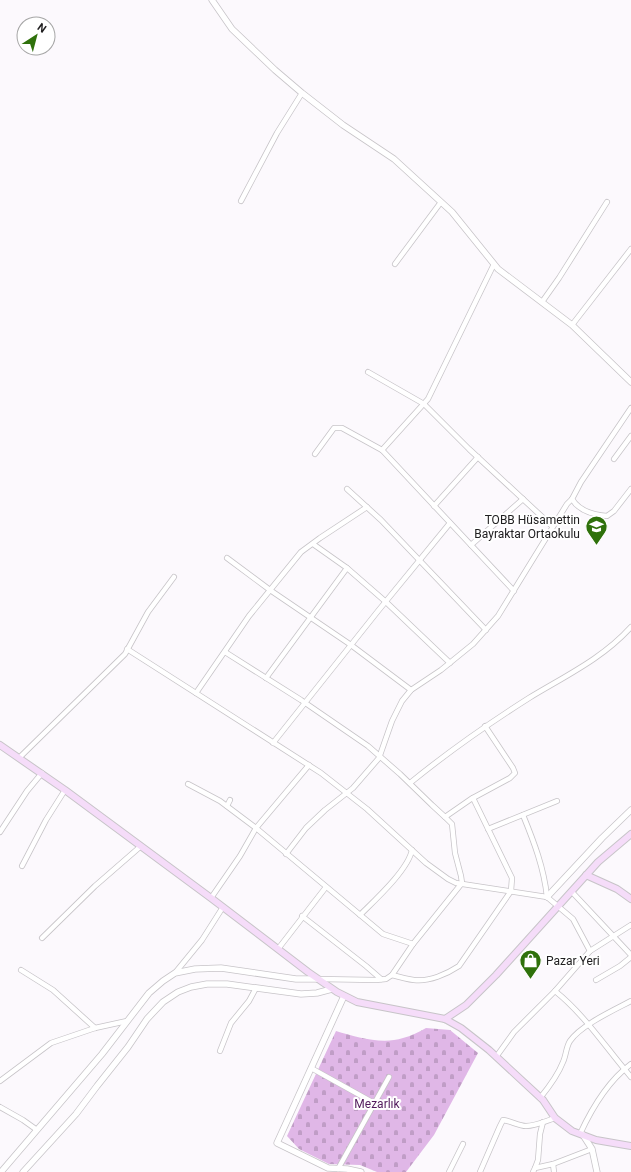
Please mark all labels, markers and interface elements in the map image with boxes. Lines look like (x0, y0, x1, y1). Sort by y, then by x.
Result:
north arrow (16, 16, 56, 56)
text: N (35, 21, 49, 36)
place label: TOBB Hüsamettin Bayraktar Ortaokulu (474, 513, 580, 541)
school or university icon: TOBB Hüsamettin Bayraktar Ortaokulu (583, 514, 609, 547)
shop icon: Pazar Yeri (517, 948, 543, 981)
place label: Pazar Yeri (546, 954, 600, 968)
park label: Mezarlık (354, 1097, 401, 1111)

